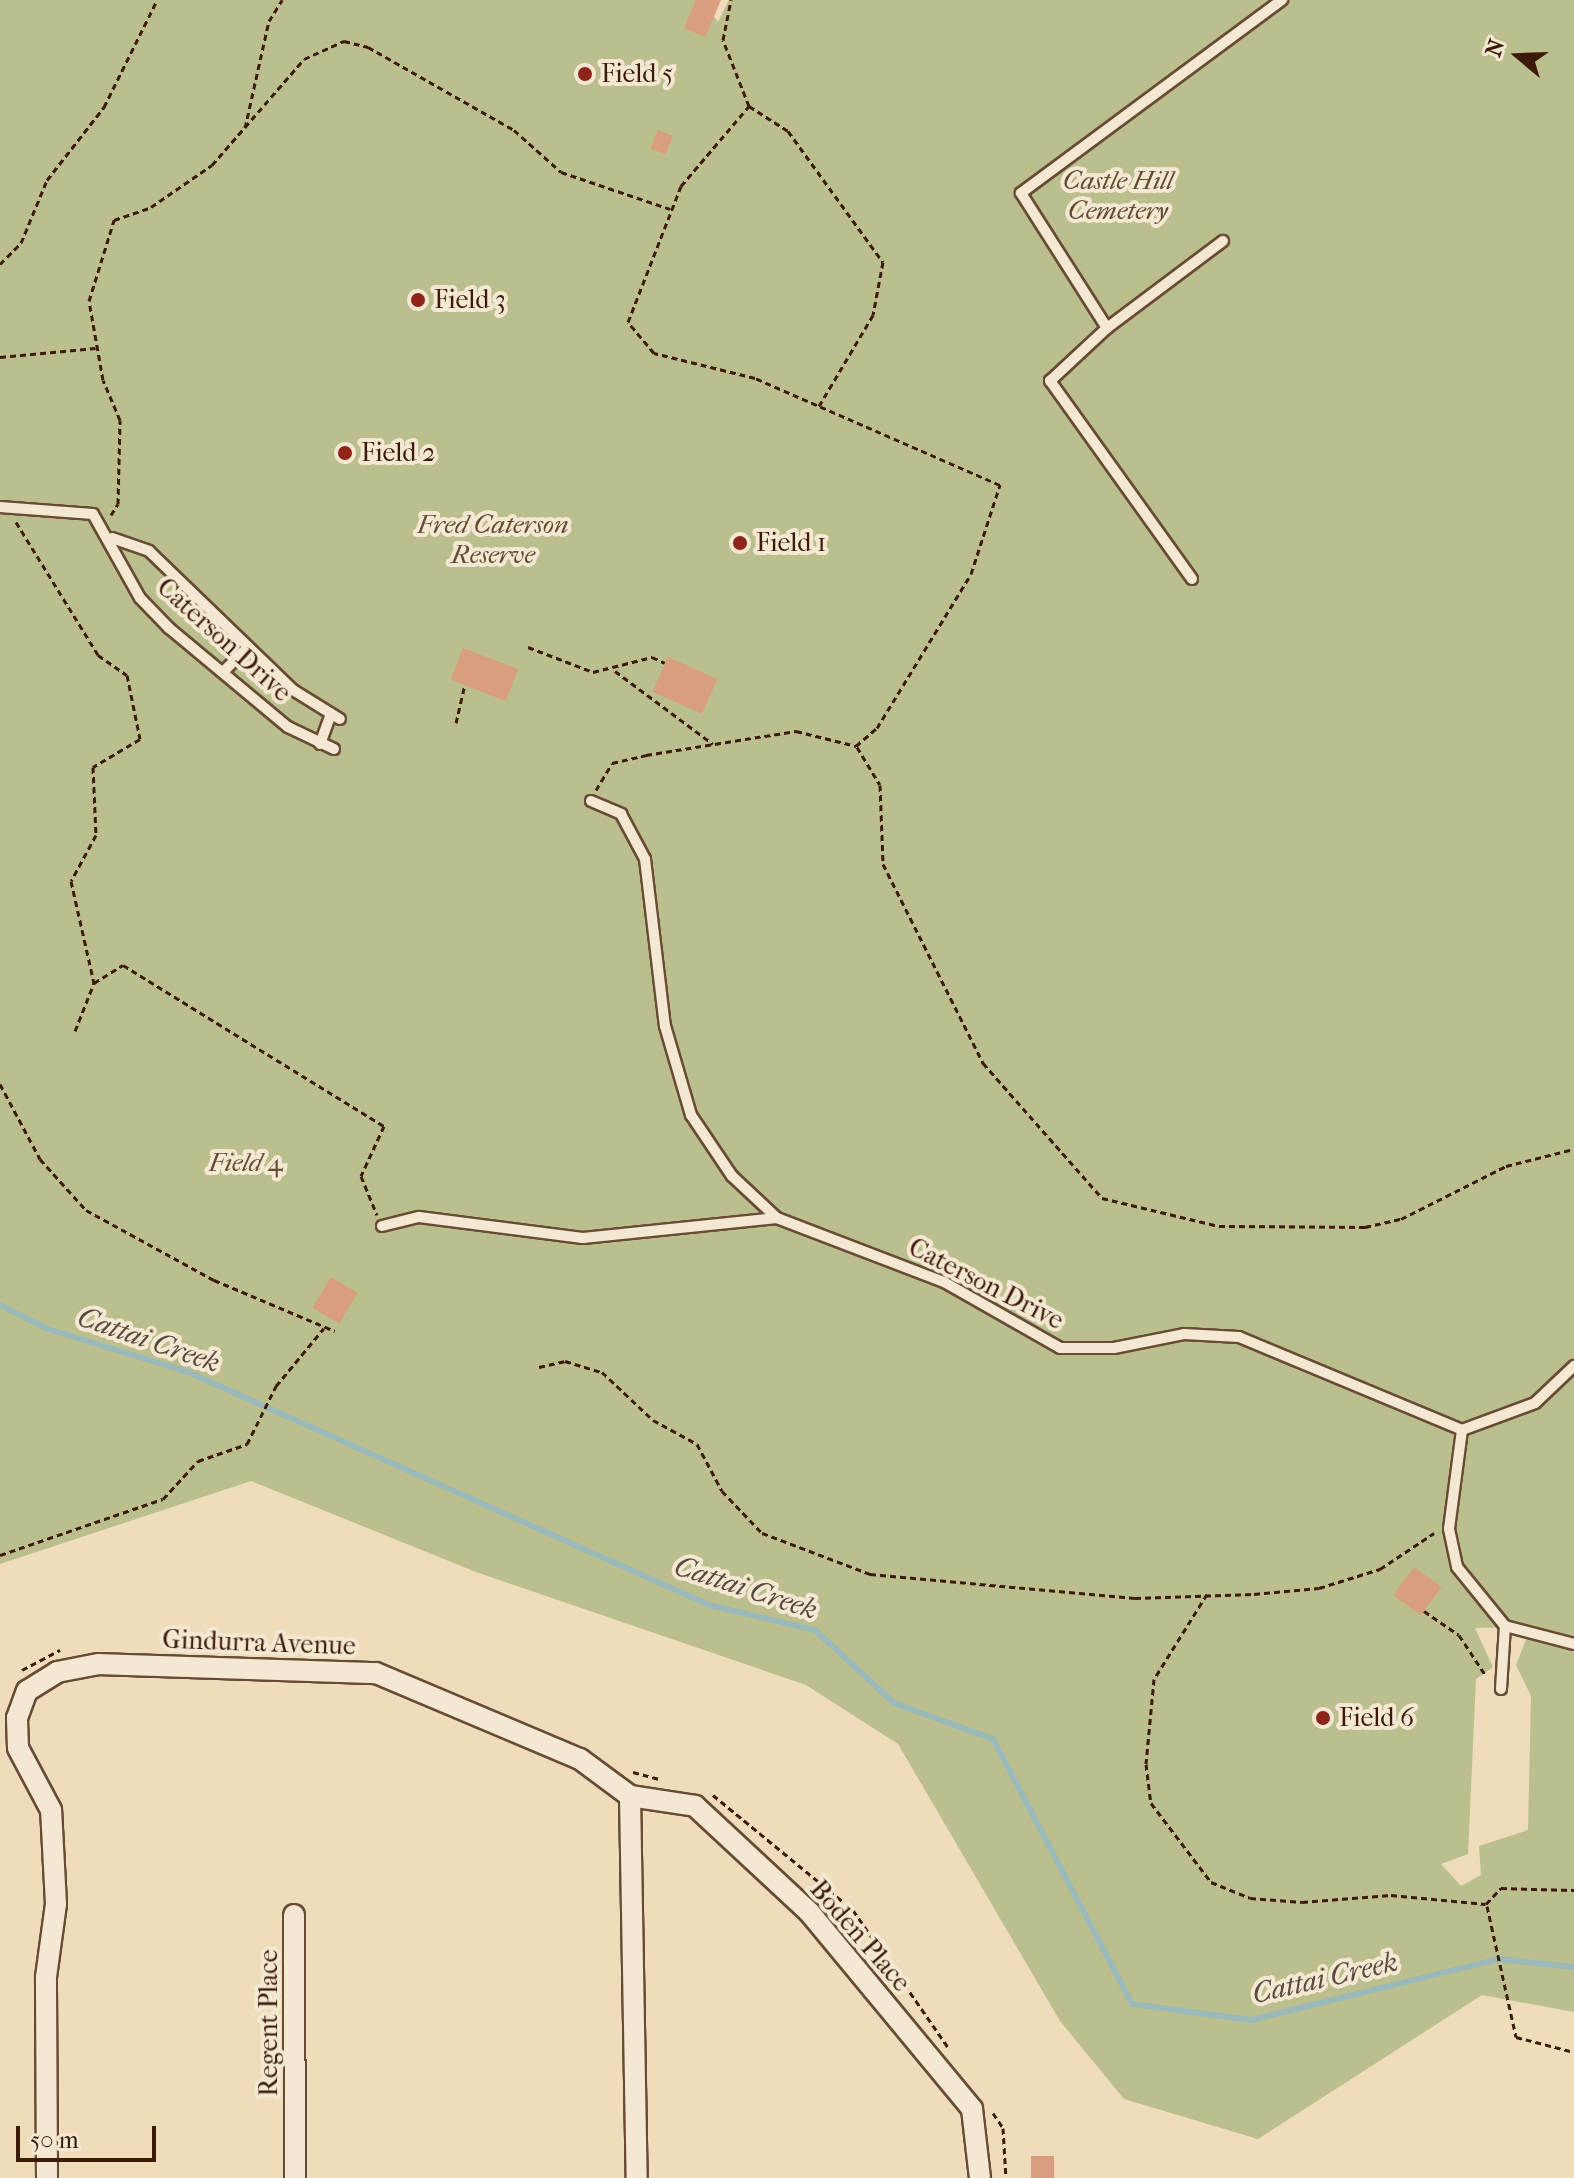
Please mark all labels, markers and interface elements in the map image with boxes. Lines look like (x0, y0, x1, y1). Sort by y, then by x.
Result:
north arrow (1478, 16, 1558, 96)
text: N (1480, 36, 1510, 60)
place label: Field 5 (601, 58, 673, 90)
marker: Field 5 (576, 65, 594, 83)
park label: Castle Hill Cemetery (1063, 165, 1173, 226)
place label: Field 3 (434, 284, 506, 316)
marker: Field 3 (409, 291, 427, 309)
place label: Field 2 (361, 437, 435, 469)
marker: Field 2 (336, 444, 354, 462)
park label: Fred Caterson Reserve (417, 509, 569, 570)
place label: Field 1 (756, 527, 826, 559)
marker: Field 1 (731, 534, 749, 552)
street label: Caterson Drive (151, 572, 297, 708)
park label: Field 4 (209, 1147, 283, 1179)
street label: Caterson Drive (903, 1232, 1069, 1336)
water label: Cattai Creek (73, 1300, 225, 1380)
water label: Cattai Creek (670, 1549, 822, 1627)
street label: Gindurra Avenue (162, 1624, 356, 1662)
place label: Field 6 (1339, 1702, 1414, 1734)
marker: Field 6 (1314, 1709, 1332, 1727)
street label: Boden Place (803, 1874, 917, 1998)
water label: Cattai Creek (1249, 1945, 1401, 2011)
street label: Regent Place (253, 1949, 285, 2097)
scale bar (20, 2110, 160, 2160)
text: 50 m (30, 2126, 79, 2154)

